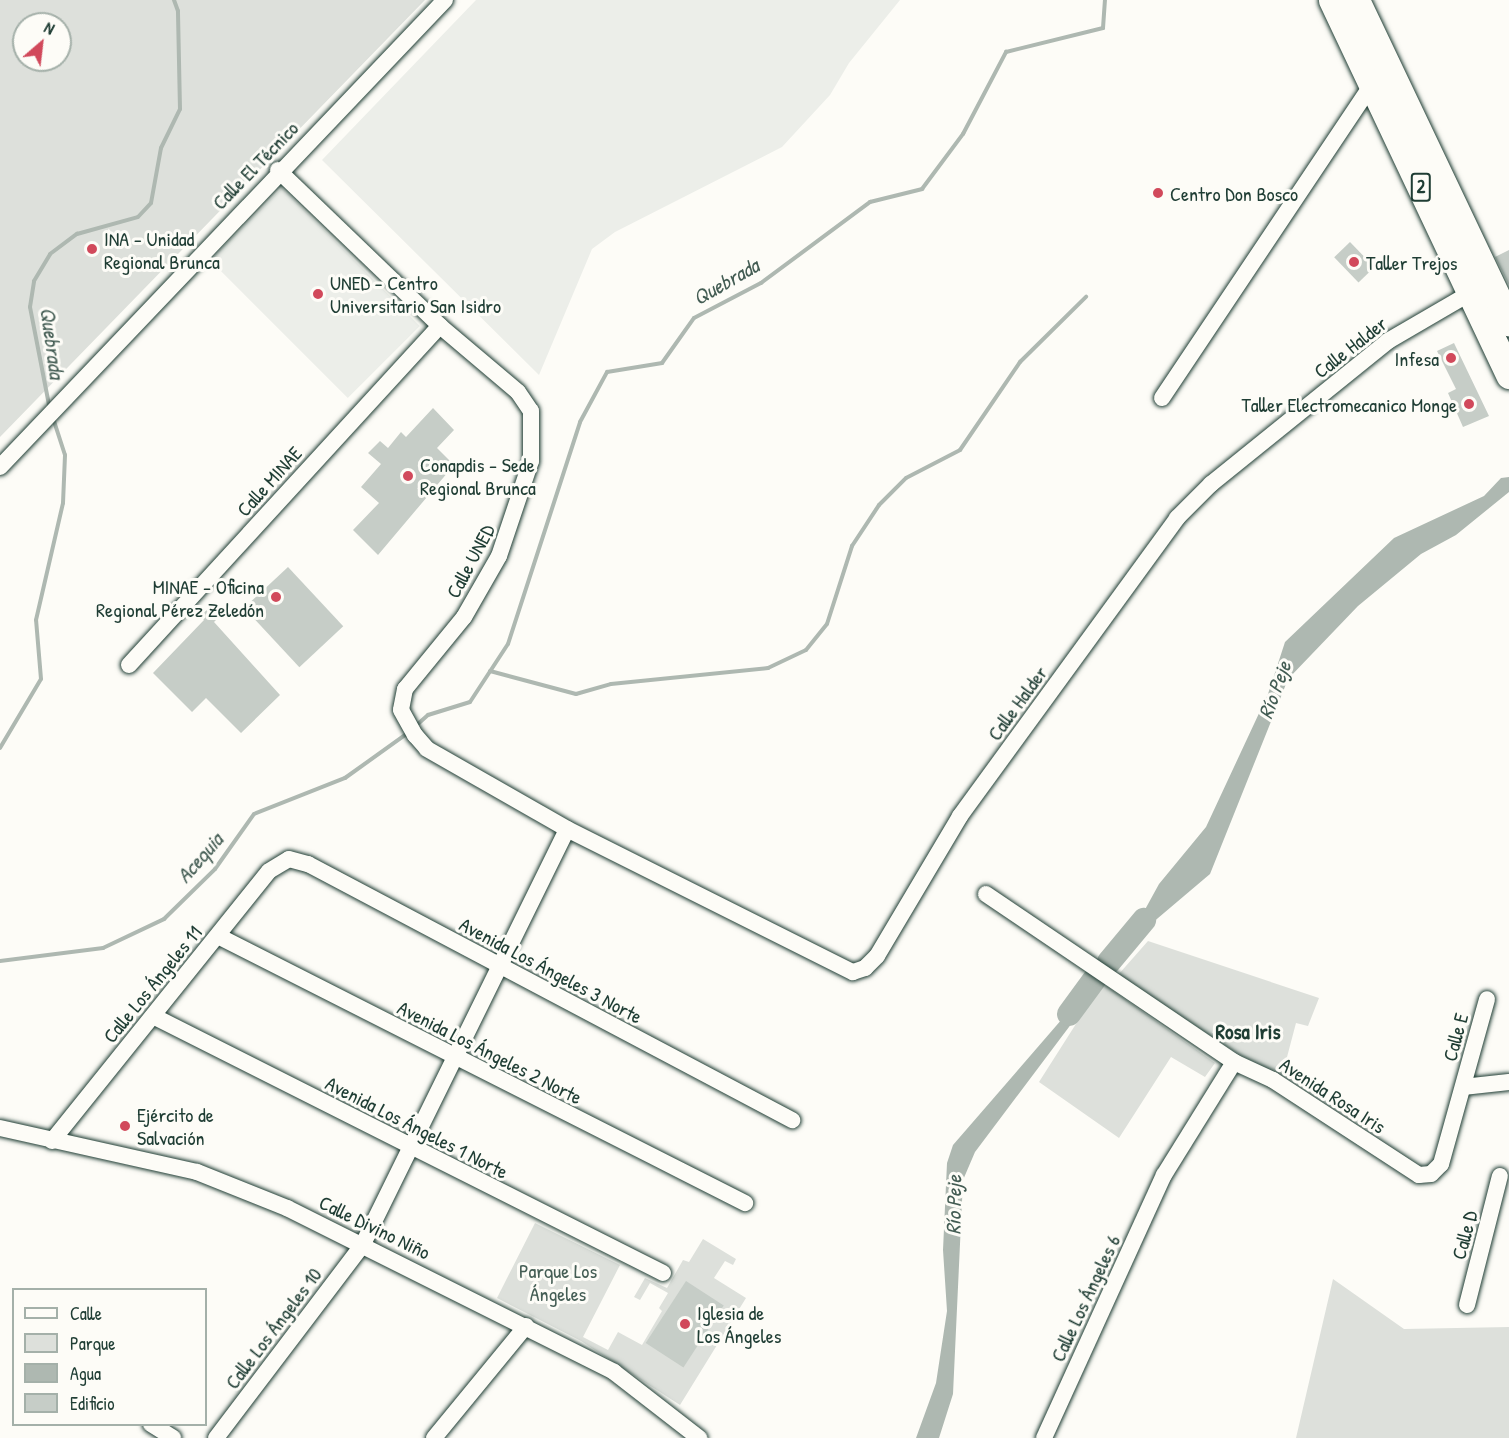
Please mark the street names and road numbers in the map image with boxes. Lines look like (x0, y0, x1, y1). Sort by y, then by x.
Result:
street label: Calle El Técnico (207, 116, 303, 214)
road number: 2 (1410, 172, 1432, 202)
street label: Calle Halder (1309, 311, 1391, 383)
street label: Calle MINAE (231, 441, 307, 521)
street label: Calle UNED (441, 520, 499, 602)
street label: Calle Halder (982, 661, 1052, 745)
street label: Avenida Los Ángeles 3 Norte (456, 912, 646, 1028)
street label: Calle Los Ángeles 11 (98, 921, 206, 1047)
street label: Avenida Los Ángeles 2 Norte (394, 995, 586, 1109)
street label: Calle E (1437, 1010, 1473, 1064)
street label: Avenida Rosa Iris (1276, 1052, 1390, 1138)
street label: Avenida Los Ángeles 1 Norte (322, 1071, 512, 1183)
street label: Calle Divino Niño (316, 1190, 434, 1264)
street label: Calle D (1446, 1208, 1482, 1262)
street label: Calle Los Ángeles 6 (1045, 1231, 1125, 1365)
street label: Calle Los Ángeles 10 (220, 1263, 326, 1393)

